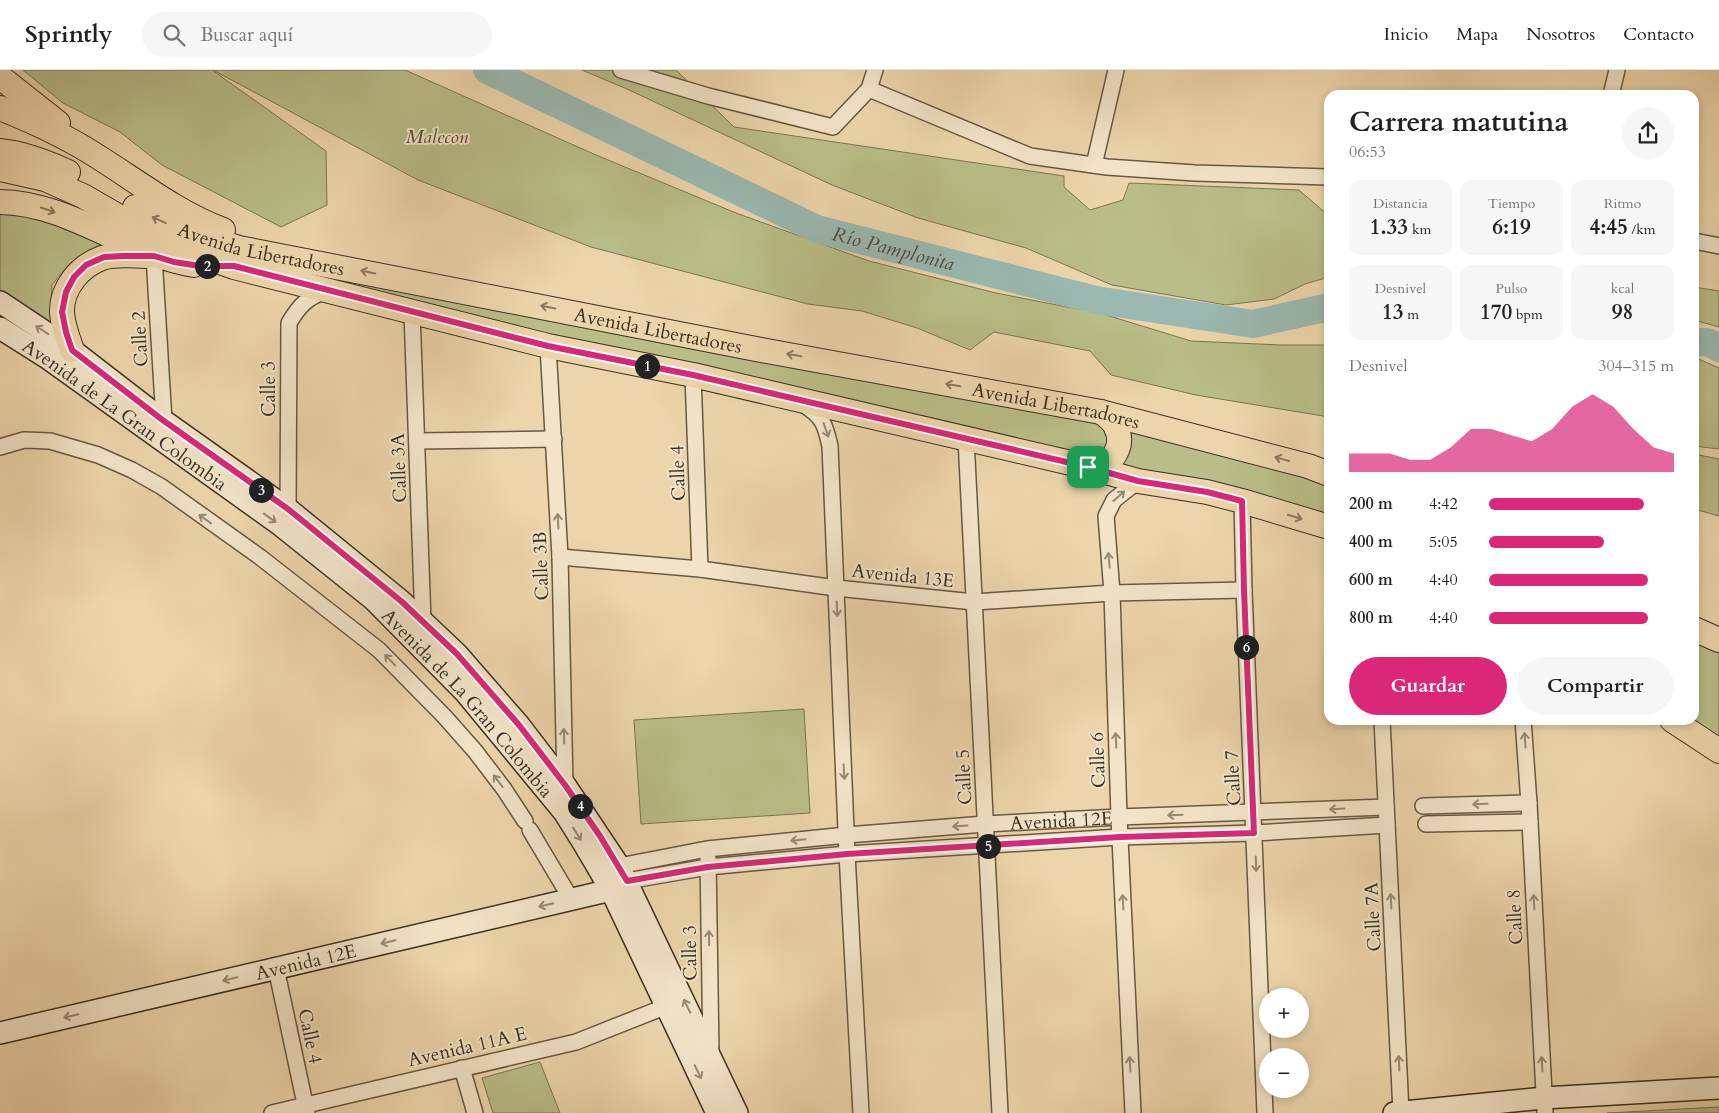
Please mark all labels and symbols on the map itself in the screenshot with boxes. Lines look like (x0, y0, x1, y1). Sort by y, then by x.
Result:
park label: Malecon (406, 124, 469, 150)
one-way arrow (40, 206, 55, 215)
one-way arrow (152, 215, 167, 224)
street label: Avenida Libertadores (174, 217, 347, 282)
water label: Río Pamplonita (829, 220, 957, 277)
pin: 2 (194, 254, 220, 278)
one-way arrow (360, 267, 376, 277)
one-way arrow (541, 302, 557, 311)
street label: Avenida Libertadores (572, 302, 744, 360)
street label: Calle 2 (126, 310, 154, 368)
one-way arrow (35, 325, 49, 335)
street label: Avenida de La Gran Colombia (17, 333, 232, 497)
one-way arrow (786, 350, 802, 360)
pin: 1 (634, 354, 660, 378)
street label: Calle 3 (256, 361, 282, 417)
street label: Avenida Libertadores (970, 377, 1143, 436)
one-way arrow (946, 379, 962, 389)
one-way arrow (822, 422, 831, 437)
street label: Calle 3A (385, 432, 413, 503)
street label: Calle 4 (664, 444, 692, 501)
pin (1067, 446, 1109, 488)
one-way arrow (1275, 454, 1291, 464)
pin: 3 (248, 478, 274, 502)
one-way arrow (1113, 490, 1126, 502)
one-way arrow (1287, 512, 1303, 522)
one-way arrow (263, 513, 277, 523)
one-way arrow (198, 514, 212, 524)
one-way arrow (554, 514, 563, 530)
street label: Calle 3B (527, 531, 555, 601)
one-way arrow (1105, 552, 1114, 568)
street label: Avenida 13E (851, 558, 955, 594)
one-way arrow (832, 601, 841, 617)
street label: Avenida de La Gran Colombia (376, 603, 559, 803)
pin: 6 (1234, 634, 1258, 660)
one-way arrow (384, 655, 396, 667)
one-way arrow (559, 728, 569, 744)
street label: Calle 6 (1084, 732, 1112, 788)
one-way arrow (1112, 732, 1121, 748)
one-way arrow (1520, 732, 1529, 748)
street label: Calle 5 (950, 748, 978, 806)
street label: Calle 7 (1219, 749, 1247, 807)
one-way arrow (839, 763, 848, 779)
one-way arrow (493, 774, 503, 788)
pin: 4 (568, 794, 592, 818)
one-way arrow (1473, 800, 1489, 809)
street label: Avenida 12E (1009, 805, 1113, 837)
one-way arrow (1330, 805, 1346, 814)
one-way arrow (1167, 811, 1183, 820)
one-way arrow (953, 821, 969, 831)
one-way arrow (573, 826, 583, 840)
pin: 5 (976, 834, 1000, 858)
one-way arrow (791, 835, 807, 845)
one-way arrow (1251, 856, 1260, 872)
street label: Calle 7A (1358, 881, 1388, 952)
street label: Calle 8 (1501, 888, 1529, 946)
one-way arrow (1386, 893, 1395, 909)
one-way arrow (1118, 894, 1127, 910)
one-way arrow (1529, 894, 1538, 910)
one-way arrow (539, 901, 555, 910)
street label: Calle 3 (677, 925, 703, 981)
one-way arrow (704, 930, 714, 946)
street label: Avenida 12E (253, 938, 359, 987)
one-way arrow (380, 938, 396, 947)
one-way arrow (222, 975, 238, 984)
one-way arrow (682, 999, 691, 1014)
street label: Calle 4 (291, 1006, 329, 1066)
one-way arrow (64, 1012, 80, 1021)
street label: Avenida 11A E (405, 1021, 529, 1073)
one-way arrow (1394, 1055, 1404, 1072)
one-way arrow (1126, 1057, 1135, 1073)
one-way arrow (1537, 1057, 1546, 1073)
one-way arrow (693, 1064, 703, 1079)

